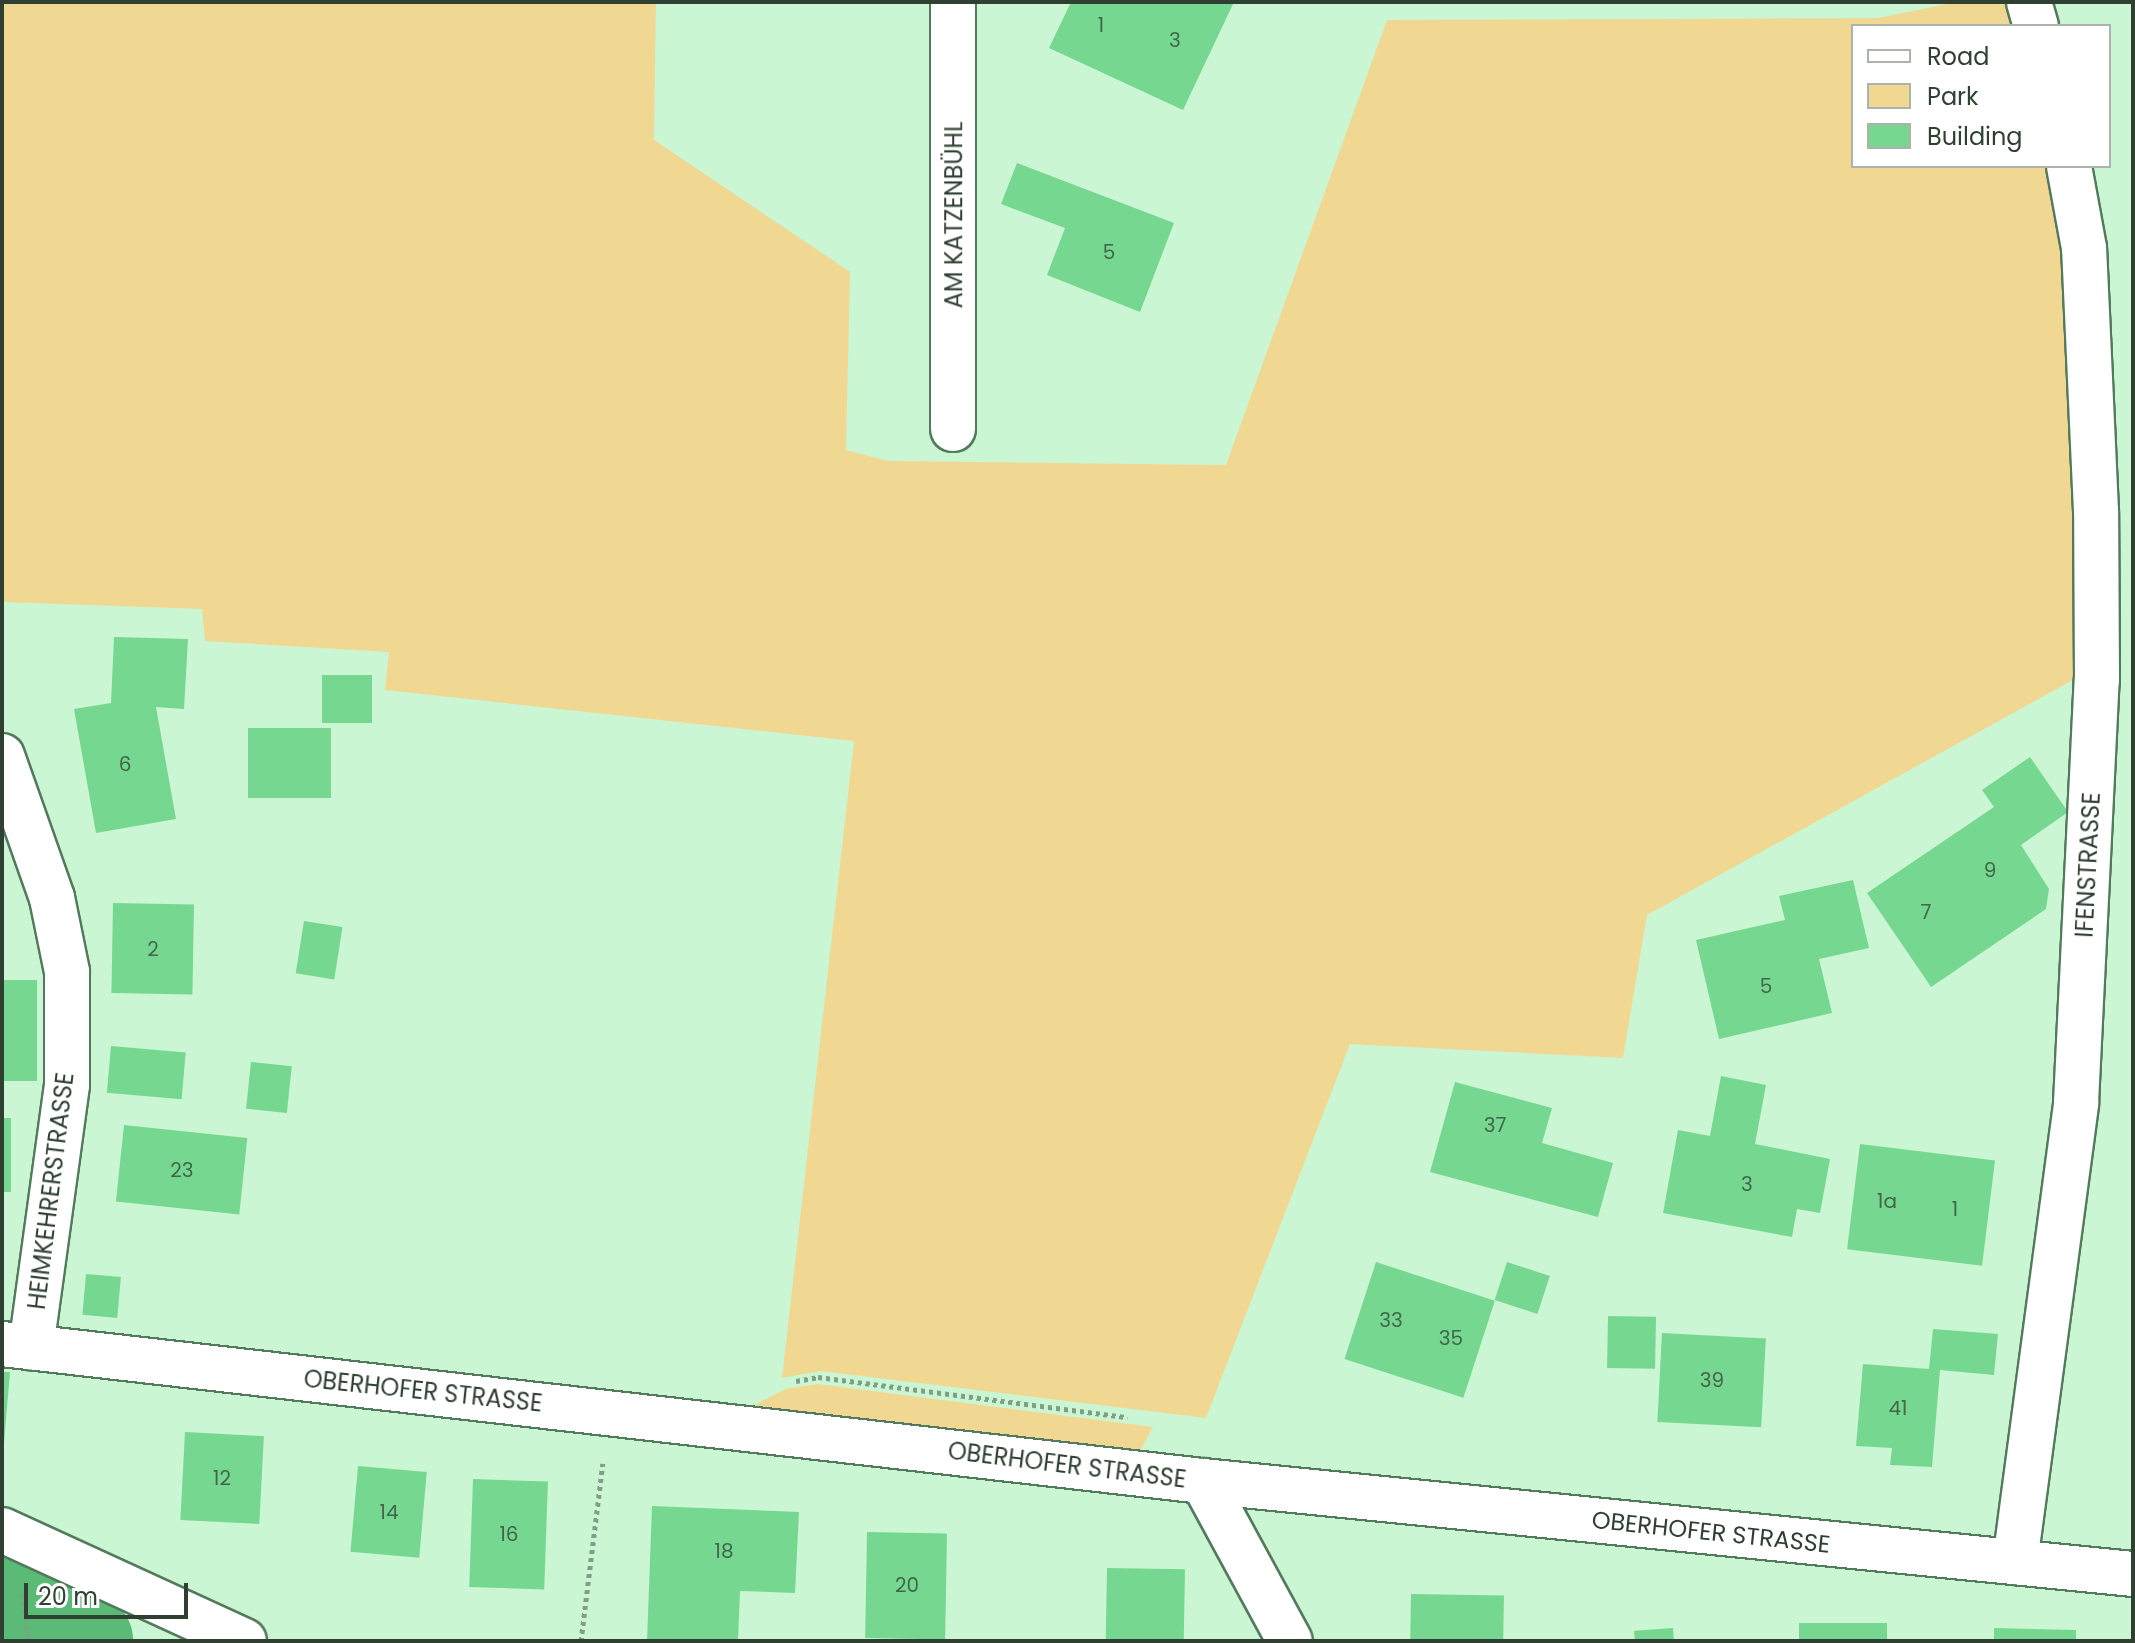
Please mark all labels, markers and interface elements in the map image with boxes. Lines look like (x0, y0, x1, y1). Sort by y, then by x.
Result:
house number: 1 (1098, 13, 1104, 37)
legend (1851, 24, 2111, 168)
house number: 3 (1169, 28, 1181, 52)
text: Road (1927, 40, 1989, 73)
text: Park (1927, 80, 1978, 113)
text: Building (1927, 120, 2023, 153)
street label: AM KATZENBÜHL (940, 122, 968, 308)
house number: 5 (1103, 240, 1115, 264)
house number: 6 (119, 752, 131, 776)
street label: IFENSTRASSE (2070, 792, 2106, 938)
house number: 9 (1984, 858, 1996, 882)
house number: 7 (1921, 900, 1931, 924)
house number: 2 (147, 937, 159, 961)
house number: 5 (1760, 974, 1772, 998)
street label: HEIMKEHRERSTRASSE (22, 1071, 80, 1311)
house number: 37 (1484, 1113, 1506, 1137)
house number: 23 (170, 1158, 194, 1182)
house number: 3 (1741, 1172, 1753, 1196)
house number: 1a (1877, 1189, 1897, 1213)
house number: 1 (1952, 1197, 1958, 1221)
house number: 33 (1379, 1308, 1403, 1332)
house number: 35 (1439, 1326, 1463, 1350)
street label: OBERHOFER STRASSE (302, 1364, 544, 1418)
house number: 39 (1700, 1368, 1724, 1392)
house number: 41 (1889, 1396, 1907, 1420)
street label: OBERHOFER STRASSE (946, 1436, 1188, 1494)
house number: 12 (213, 1466, 231, 1490)
house number: 14 (380, 1500, 398, 1524)
street label: OBERHOFER STRASSE (1590, 1505, 1832, 1559)
house number: 16 (499, 1522, 519, 1546)
house number: 18 (714, 1539, 734, 1563)
scale bar (28, 1567, 192, 1617)
house number: 20 (895, 1573, 919, 1597)
text: 20 m (38, 1580, 98, 1613)

